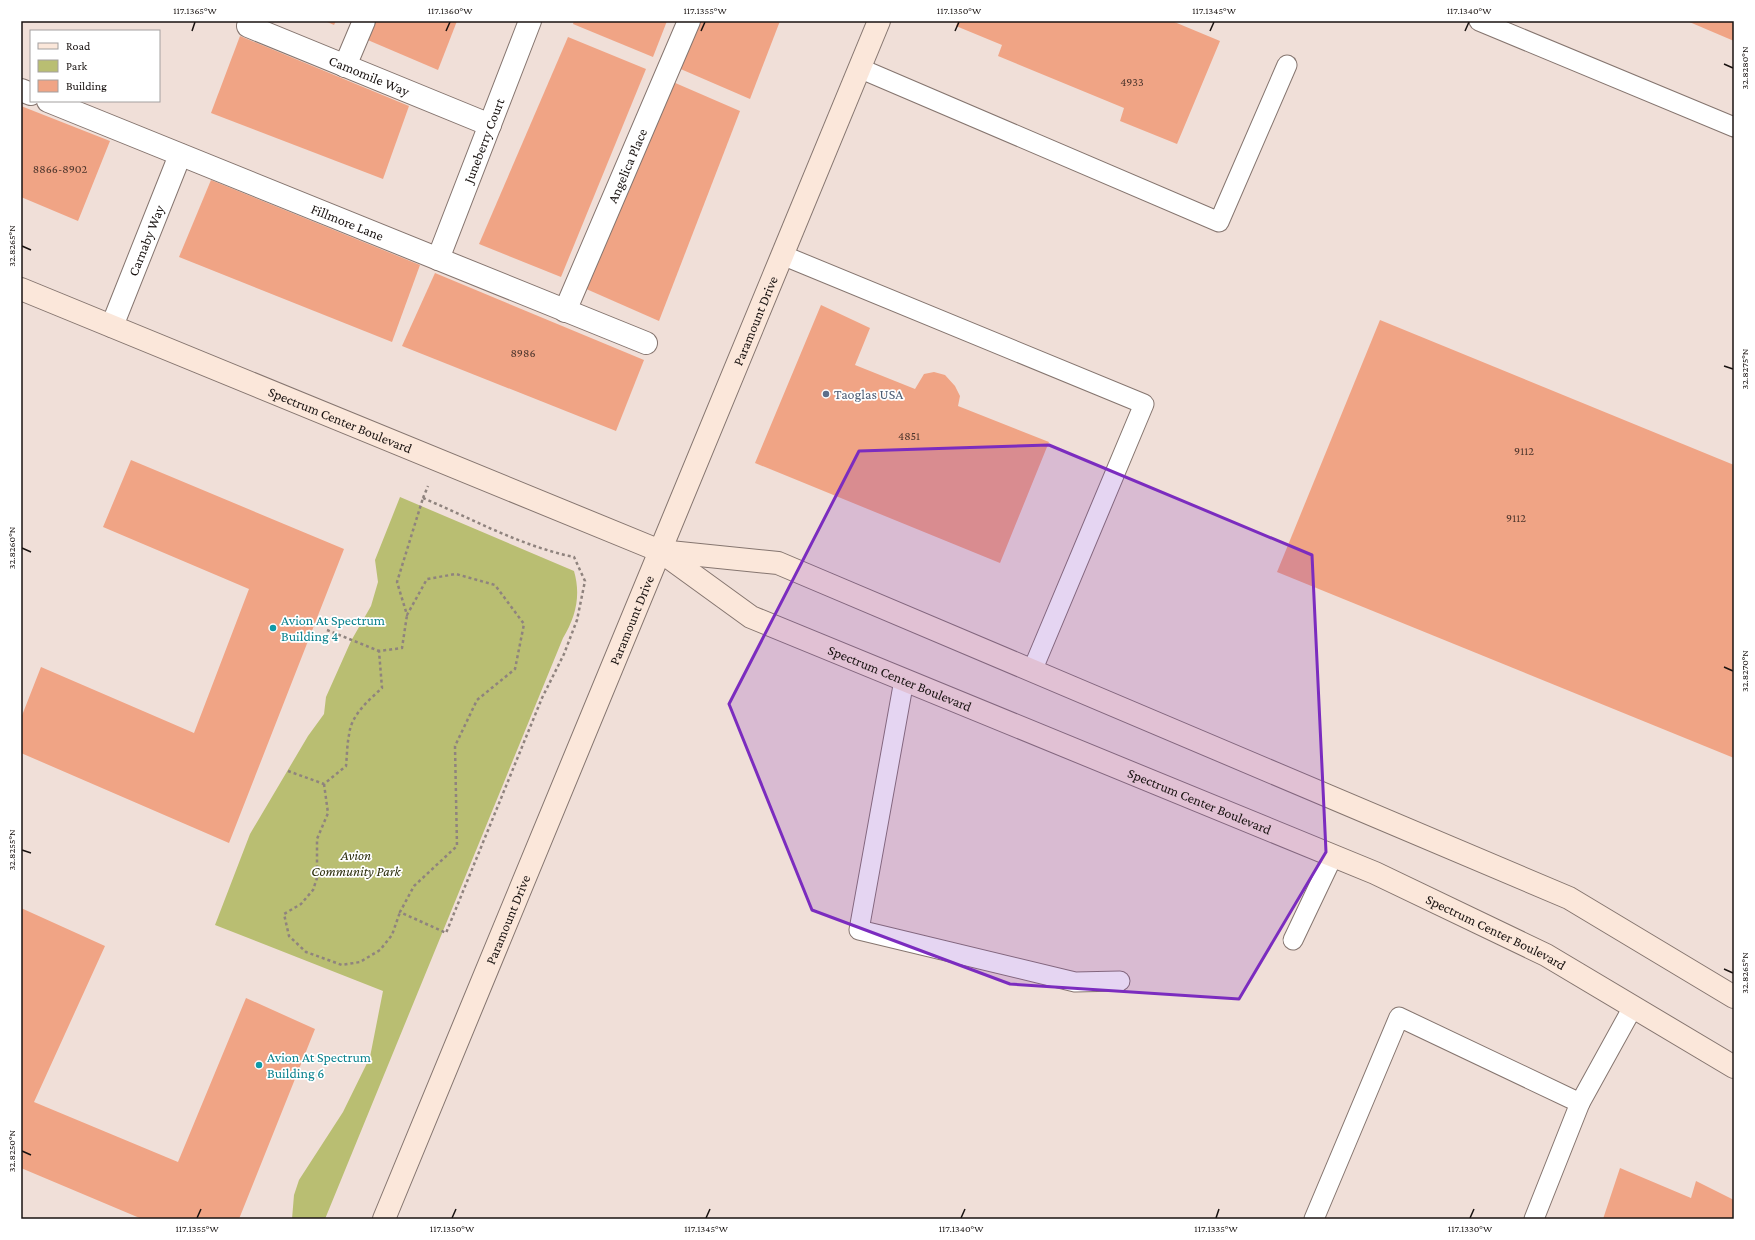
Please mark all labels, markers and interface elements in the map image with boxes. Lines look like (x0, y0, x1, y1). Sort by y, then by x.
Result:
text: 117.1365°W (173, 5, 218, 16)
text: 117.1360°W (428, 5, 473, 16)
text: 117.1355°W (683, 5, 727, 16)
text: 117.1350°W (937, 5, 982, 16)
text: 117.1345°W (1192, 5, 1237, 16)
text: 117.1340°W (1447, 5, 1492, 16)
legend (30, 30, 160, 102)
text: Road (66, 39, 91, 53)
text: 32.8280°N (1739, 46, 1750, 89)
street label: Camomile Way (327, 52, 412, 99)
text: Park (66, 59, 88, 73)
house number: 4933 (1120, 75, 1144, 89)
text: Building (66, 79, 107, 93)
street label: Juneberry Court (459, 95, 508, 187)
street label: Angelica Place (604, 126, 650, 206)
house number: 8866-8902 (33, 162, 87, 176)
street label: Fillmore Lane (309, 200, 386, 244)
street label: Carnaby Way (125, 202, 167, 278)
text: 32.8265°N (6, 225, 17, 267)
street label: Paramount Drive (730, 274, 781, 368)
house number: 8986 (511, 346, 535, 360)
text: 32.8275°N (1739, 348, 1750, 389)
street label: Spectrum Center Boulevard (266, 383, 415, 457)
place label: Taoglas USA (834, 386, 903, 402)
marker: Taoglas USA (821, 389, 831, 399)
house number: 4851 (898, 429, 920, 443)
house number: 9112 (1514, 444, 1534, 458)
house number: 9112 (1506, 511, 1526, 525)
text: 32.8260°N (6, 526, 17, 569)
street label: Paramount Drive (606, 573, 657, 667)
place label: Avion At Spectrum Building 4 (281, 612, 385, 644)
marker: Avion At Spectrum Building 4 (268, 623, 278, 633)
street label: Spectrum Center Boulevard (826, 642, 975, 715)
text: 32.8270°N (1739, 650, 1750, 692)
street label: Spectrum Center Boulevard (1125, 764, 1274, 838)
text: 32.8255°N (6, 829, 17, 871)
park label: Avion Community Park (311, 847, 402, 879)
street label: Paramount Drive (482, 872, 533, 967)
street label: Spectrum Center Boulevard (1423, 891, 1569, 973)
text: 32.8265°N (1739, 952, 1750, 994)
place label: Avion At Spectrum Building 6 (267, 1049, 371, 1081)
marker: Avion At Spectrum Building 6 (254, 1060, 264, 1070)
text: 32.8250°N (6, 1129, 17, 1172)
text: 117.1355°W (175, 1223, 219, 1234)
text: 117.1350°W (430, 1223, 475, 1234)
text: 117.1345°W (684, 1223, 729, 1234)
text: 117.1340°W (939, 1223, 984, 1234)
text: 117.1335°W (1194, 1223, 1238, 1234)
text: 117.1330°W (1448, 1223, 1493, 1234)

